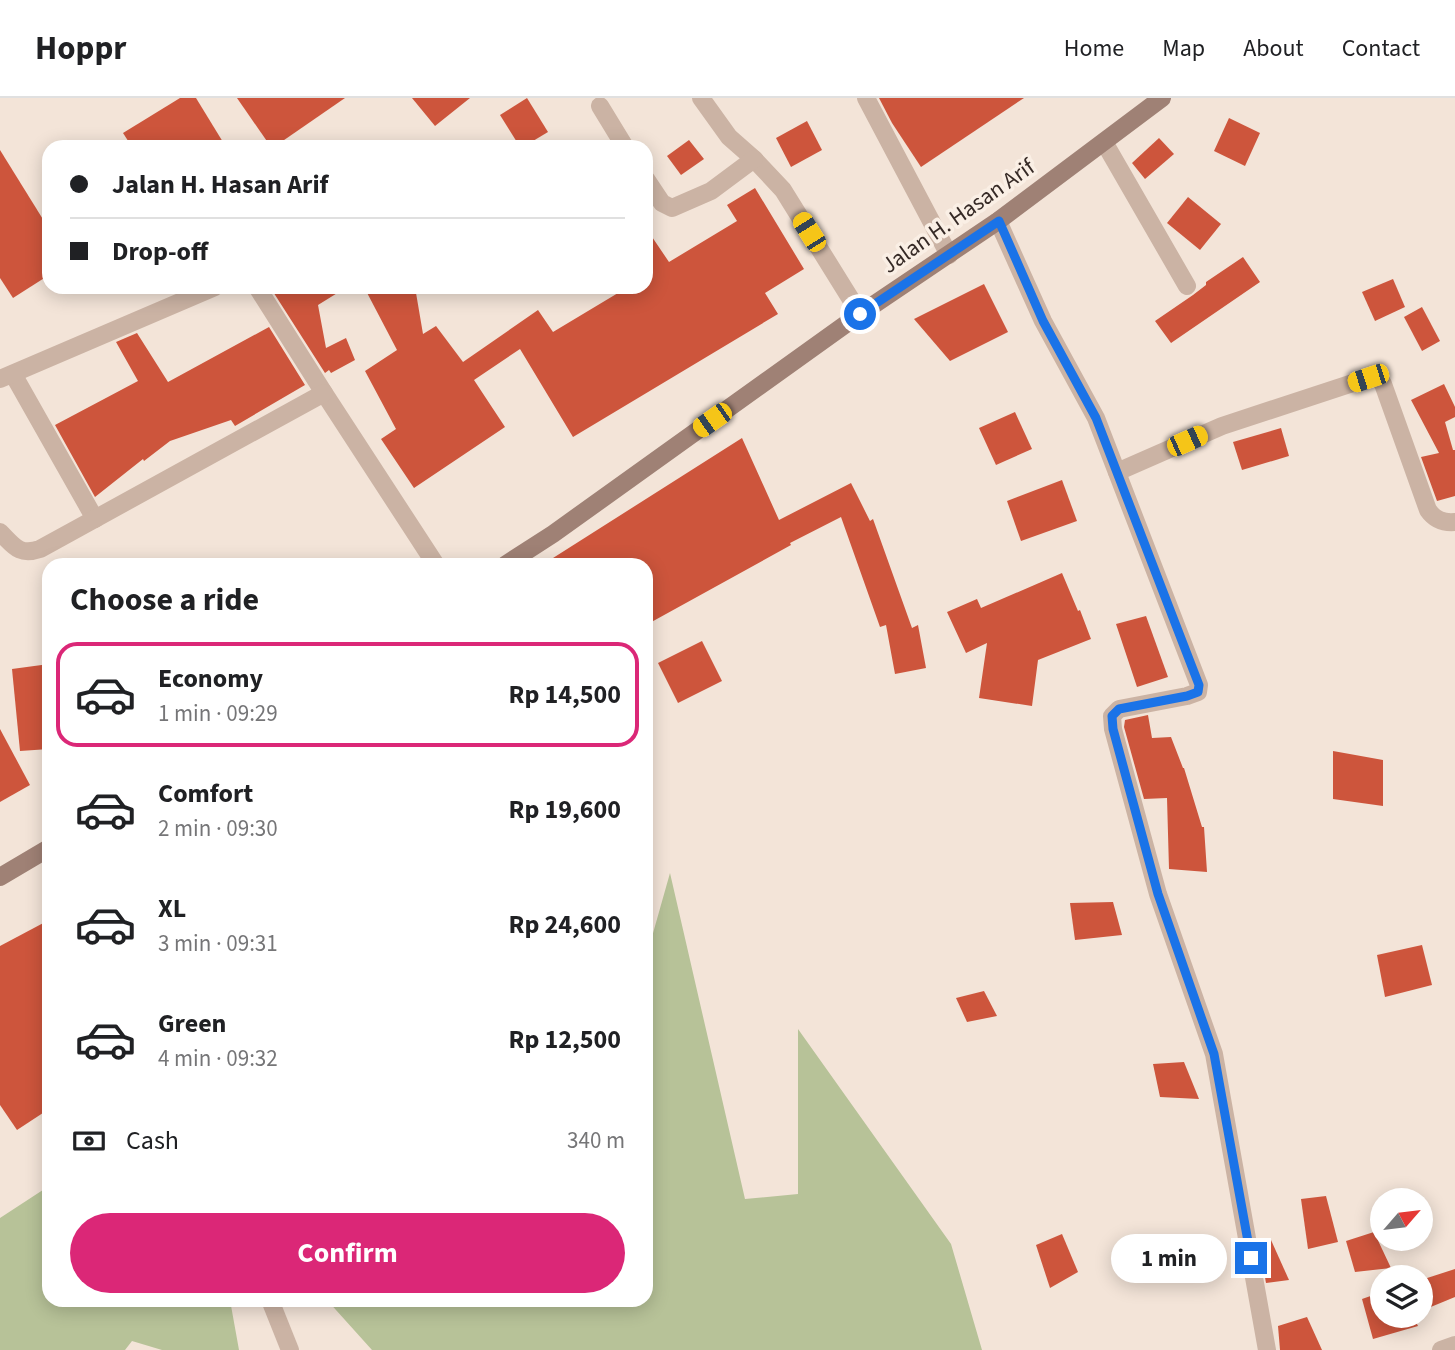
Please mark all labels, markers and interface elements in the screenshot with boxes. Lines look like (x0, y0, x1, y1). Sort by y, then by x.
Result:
text: Hoppr (35, 25, 127, 72)
text: Home (1064, 31, 1124, 66)
text: Map (1162, 31, 1205, 66)
text: About (1243, 31, 1304, 66)
text: Contact (1342, 31, 1420, 66)
street label: Jalan H. Hasan Arif (875, 150, 1042, 281)
text: Jalan H. Hasan Arif (112, 166, 328, 203)
car (789, 209, 830, 255)
text: Drop-off (112, 233, 208, 270)
route start (844, 298, 876, 330)
car (1345, 362, 1392, 394)
car (689, 399, 736, 441)
car (1164, 423, 1211, 459)
text: Choose a ride (70, 577, 259, 623)
text: Economy (158, 660, 263, 697)
icon: car (74, 663, 137, 726)
text: Rp 14,500 (509, 676, 621, 713)
text: 1 min · 09:29 (158, 697, 278, 730)
text: Comfort (158, 775, 253, 812)
icon: car (74, 778, 137, 841)
text: Rp 19,600 (509, 791, 621, 828)
text: 2 min · 09:30 (158, 812, 278, 845)
text: XL (158, 890, 186, 927)
icon: car (74, 893, 137, 956)
text: Rp 24,600 (509, 906, 621, 943)
text: 3 min · 09:31 (158, 927, 278, 960)
text: Green (158, 1005, 226, 1042)
icon: car (74, 1008, 137, 1071)
text: Rp 12,500 (509, 1021, 621, 1058)
text: 4 min · 09:32 (158, 1042, 278, 1075)
icon: cash (70, 1122, 108, 1160)
text: Cash (126, 1122, 179, 1159)
text: 340 m (567, 1124, 625, 1157)
north arrow (1370, 1188, 1433, 1251)
map controls (1370, 1188, 1433, 1328)
button: Confirm (70, 1213, 625, 1293)
callout: 1 min (1111, 1234, 1226, 1282)
text: 1 min (1141, 1242, 1197, 1275)
route end (1235, 1242, 1267, 1274)
button: layers (1370, 1265, 1433, 1328)

